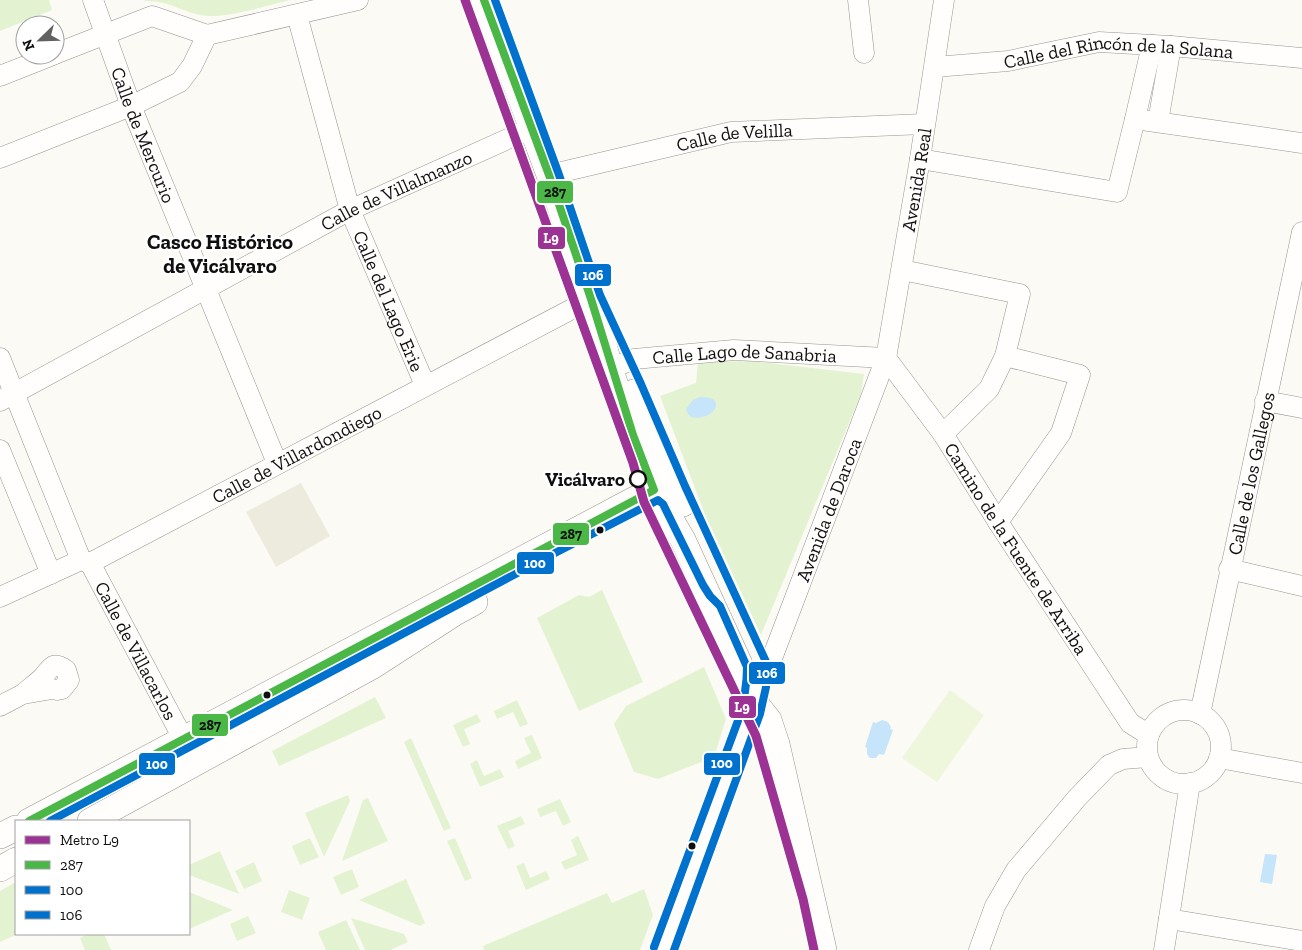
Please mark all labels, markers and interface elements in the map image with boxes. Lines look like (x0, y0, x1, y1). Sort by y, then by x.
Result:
north arrow (15, 15, 65, 65)
street label: Calle del Rincón de la Solana (1002, 30, 1234, 74)
text: N (18, 36, 38, 53)
street label: Calle de Mercurio (106, 64, 180, 207)
street label: Calle de Velilla (674, 118, 793, 157)
street label: Avenida Real (897, 126, 937, 233)
street label: Calle de Villalmanzo (317, 145, 476, 236)
line badge: 287 (536, 180, 574, 204)
text: 287 (544, 184, 566, 201)
line badge: L9 (537, 226, 566, 250)
street label: Calle del Lago Erie (348, 227, 429, 375)
district label: Casco Histórico de Vicálvaro (147, 229, 293, 278)
text: L9 (543, 230, 559, 247)
line badge: 106 (574, 263, 612, 287)
text: 106 (582, 267, 604, 284)
street label: Calle Lago de Sanabria (652, 339, 837, 369)
street label: Calle de los Gallegos (1223, 390, 1280, 557)
street label: Calle de Villardondiego (208, 400, 386, 509)
street label: Avenida de Daroca (791, 435, 867, 585)
street label: Camino de la Fuente de Arriba (939, 438, 1093, 659)
place label: Vicálvaro (545, 468, 625, 491)
marker: Vicálvaro (629, 470, 647, 488)
line badge: 287 (552, 522, 590, 546)
unlabelled marker (595, 525, 605, 535)
text: 287 (560, 526, 582, 543)
line badge: 100 (516, 551, 555, 575)
text: 100 (524, 555, 546, 572)
street label: Calle de Villacarlos (90, 578, 182, 724)
line badge: 106 (748, 661, 786, 685)
text: 106 (756, 665, 778, 682)
unlabelled marker (262, 690, 272, 700)
line badge: L9 (728, 695, 757, 719)
text: L9 (734, 699, 750, 716)
line badge: 287 (191, 713, 229, 737)
text: 287 (199, 717, 221, 734)
line badge: 100 (138, 752, 176, 776)
line badge: 100 (703, 752, 741, 776)
text: 100 (711, 755, 733, 772)
text: 100 (146, 756, 168, 773)
legend (15, 820, 190, 935)
text: Metro L9 (60, 831, 119, 849)
unlabelled marker (687, 841, 697, 851)
text: 287 (60, 856, 83, 874)
text: 100 (60, 881, 83, 899)
text: 106 (60, 906, 82, 924)

